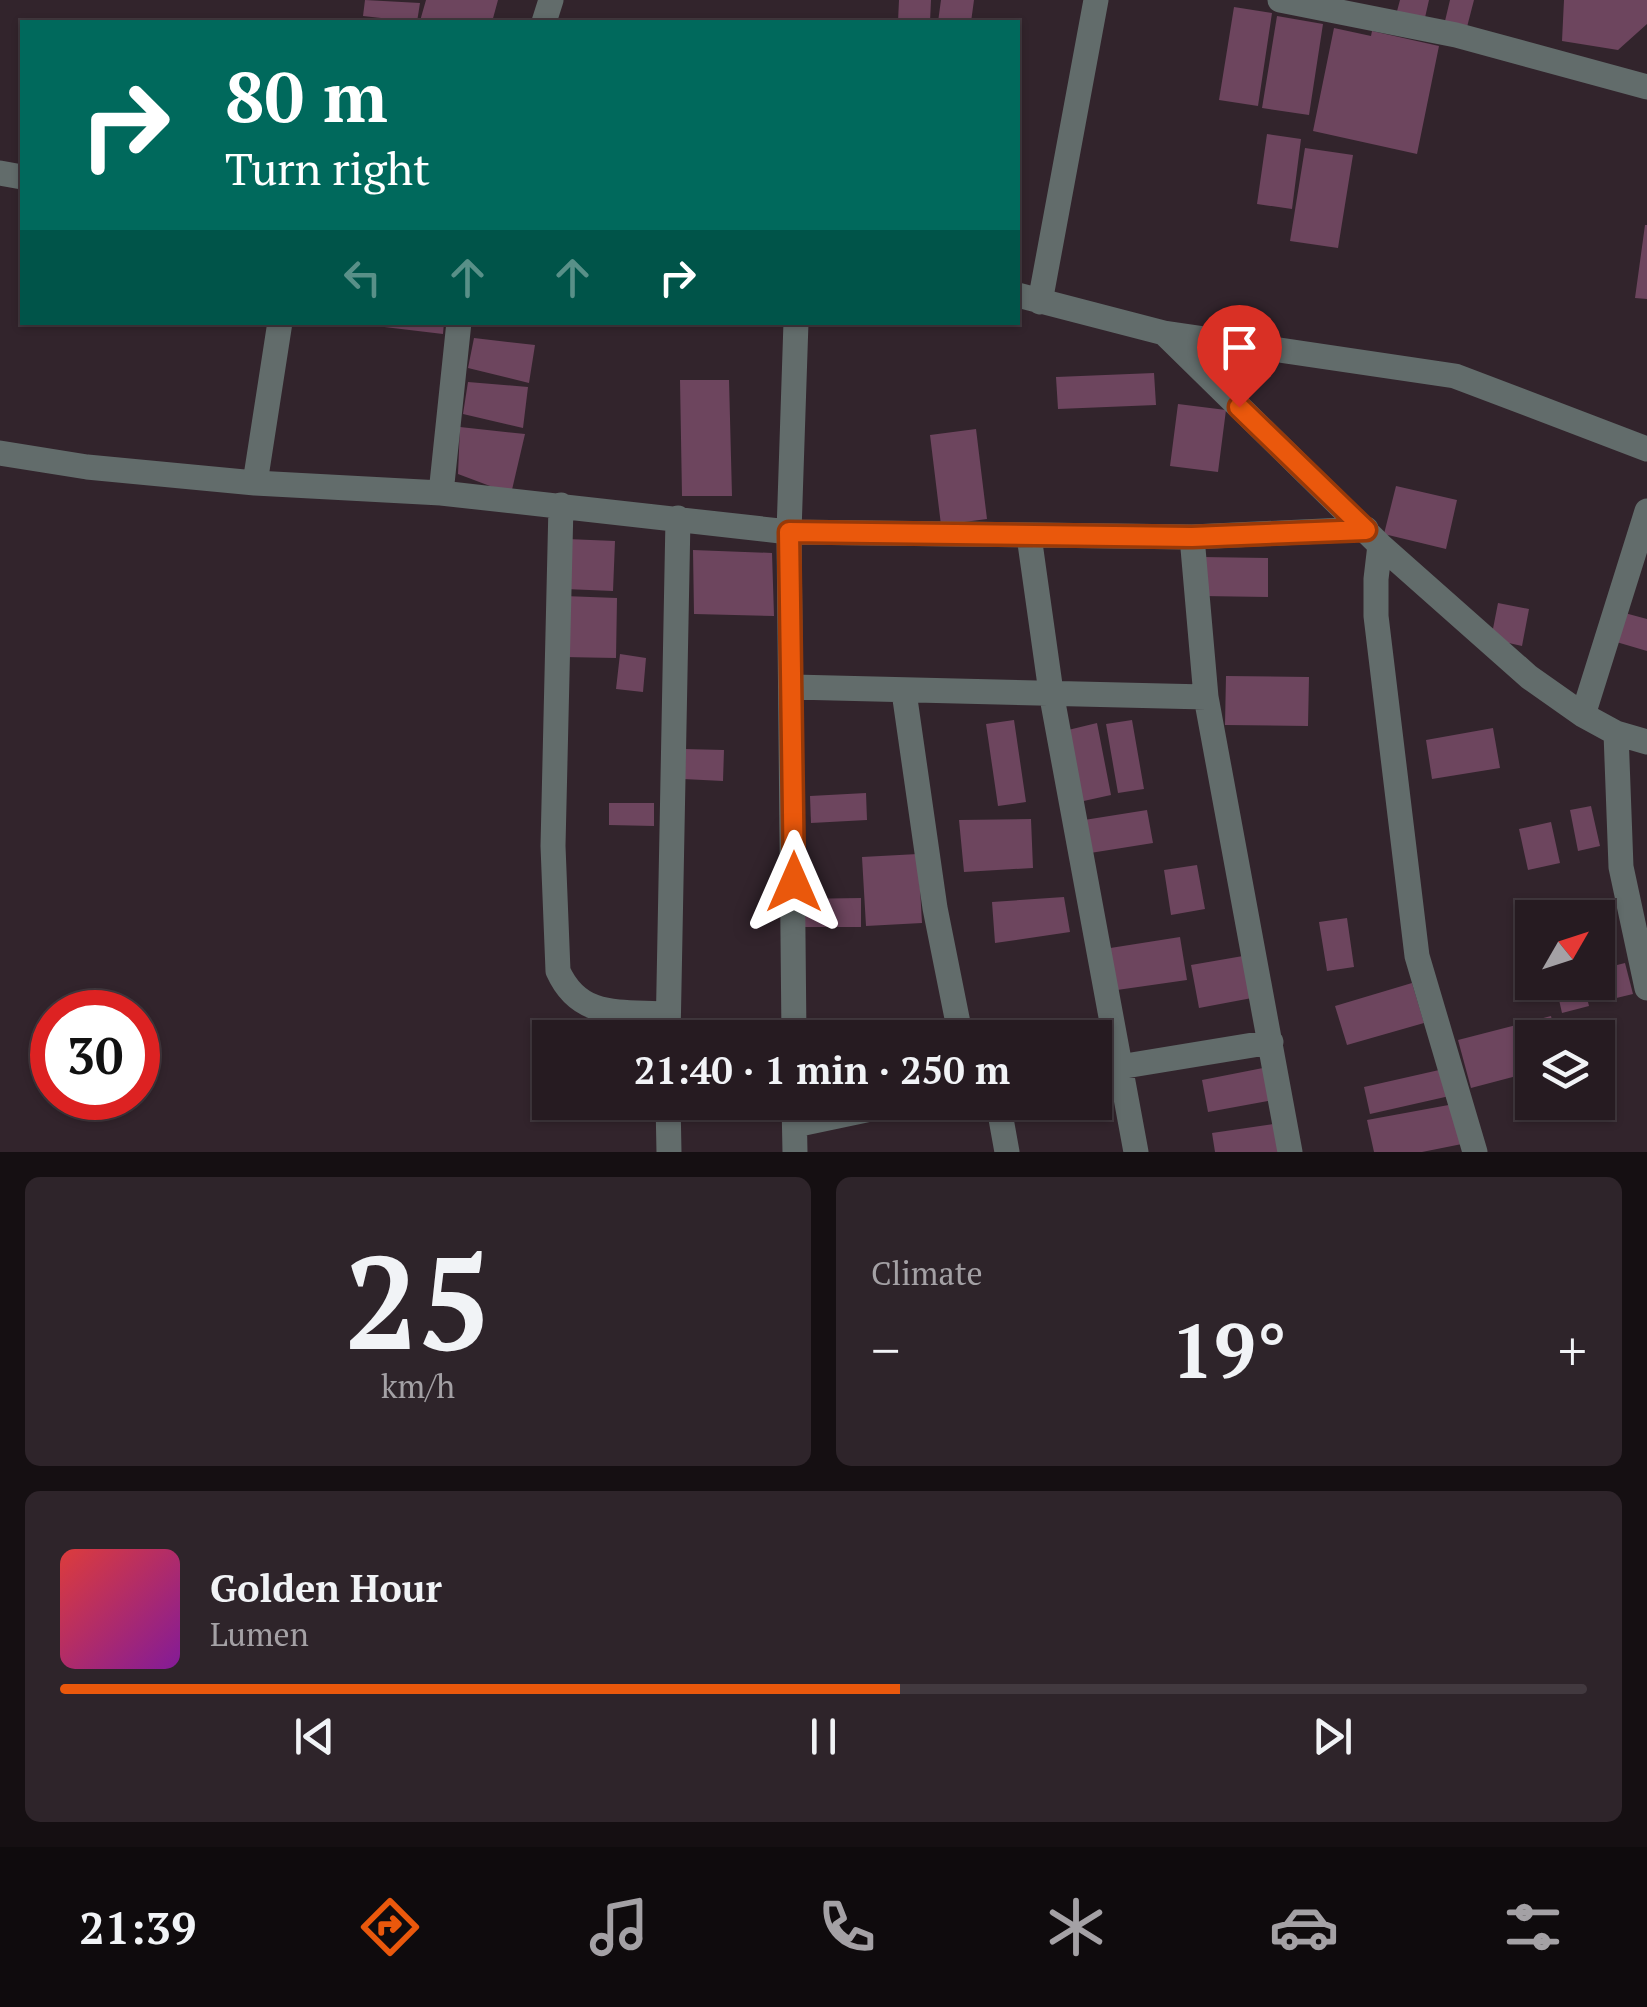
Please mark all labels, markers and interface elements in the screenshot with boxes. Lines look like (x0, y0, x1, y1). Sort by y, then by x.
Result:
text: 80 m (225, 49, 388, 142)
icon: right (60, 60, 190, 190)
text: Turn right (225, 138, 430, 198)
icon: left (335, 250, 390, 305)
icon: ahead (440, 250, 495, 305)
icon: ahead (545, 250, 600, 305)
icon: right (650, 250, 705, 305)
pin (1197, 305, 1282, 408)
icon: arrive (1212, 320, 1267, 375)
position arrow (742, 830, 846, 934)
north arrow (1515, 900, 1615, 1000)
map controls (1515, 900, 1615, 1120)
speed limit sign: 30 (30, 990, 160, 1120)
button: layers (1515, 1020, 1615, 1120)
text: 21:40 · 1 min · 250 m (634, 1045, 1010, 1095)
text: 25 (345, 1214, 491, 1386)
text: Climate (871, 1252, 983, 1294)
text: 19° (1171, 1300, 1287, 1399)
text: − (871, 1313, 900, 1386)
text: + (1558, 1313, 1587, 1386)
text: km/h (381, 1365, 455, 1407)
text: Golden Hour (210, 1563, 442, 1613)
text: Lumen (210, 1613, 309, 1655)
icon: previous (287, 1709, 342, 1764)
icon: pause (796, 1709, 851, 1764)
icon: next (1305, 1709, 1360, 1764)
icon: directions (355, 1892, 425, 1962)
icon: music (584, 1892, 654, 1962)
icon: phone (812, 1892, 882, 1962)
icon: climate (1041, 1892, 1111, 1962)
icon: car (1269, 1892, 1339, 1962)
icon: filters (1498, 1892, 1568, 1962)
text: 21:39 (79, 1897, 196, 1957)

